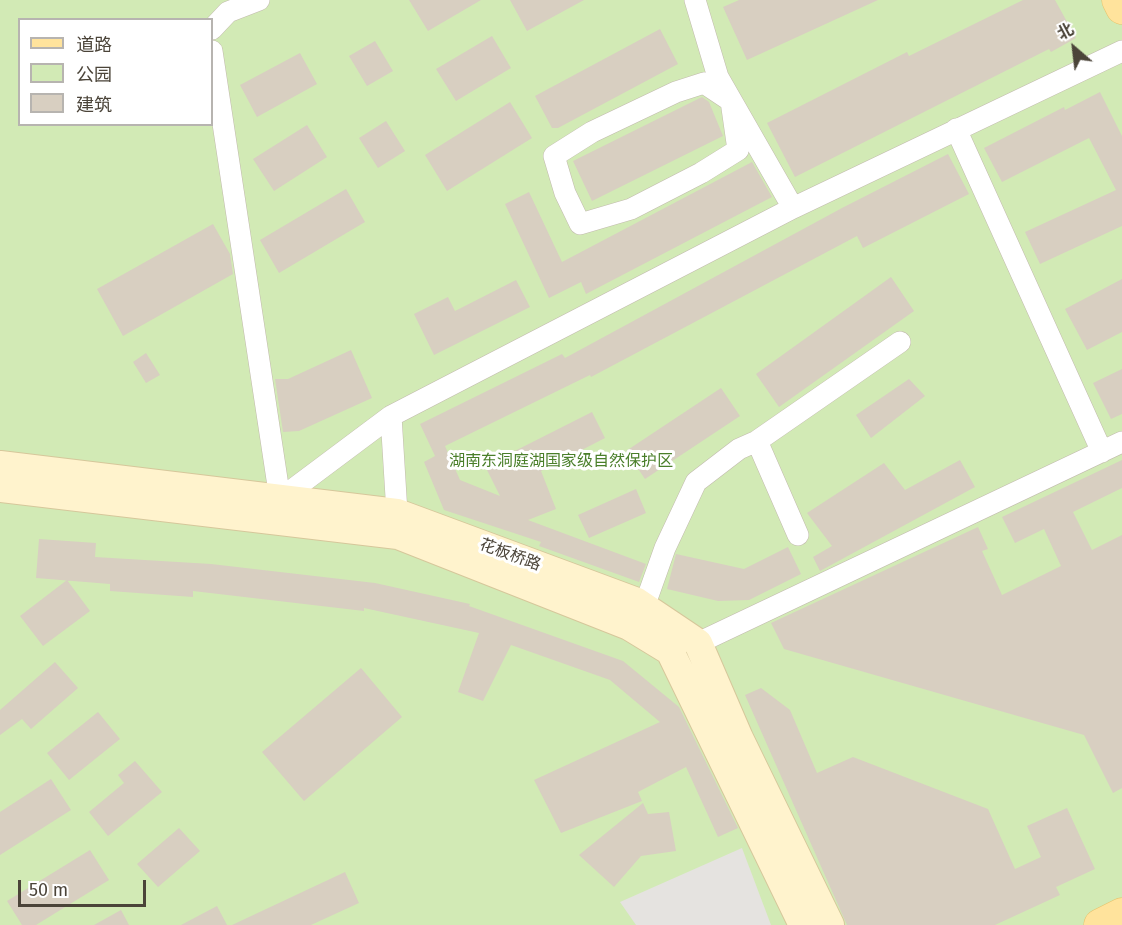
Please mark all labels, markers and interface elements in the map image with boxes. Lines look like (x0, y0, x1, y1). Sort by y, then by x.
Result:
legend (18, 18, 213, 126)
north arrow (1044, 18, 1104, 78)
text: 北 (1054, 20, 1077, 44)
text: 道路 (76, 34, 112, 56)
text: 公园 (76, 64, 112, 86)
text: 建筑 (76, 94, 112, 116)
park label: 湖南东洞庭湖国家级自然保护区 (449, 452, 673, 472)
street label: 花板桥路 (477, 535, 543, 575)
scale bar (21, 868, 148, 906)
text: 50 m (29, 879, 68, 901)

